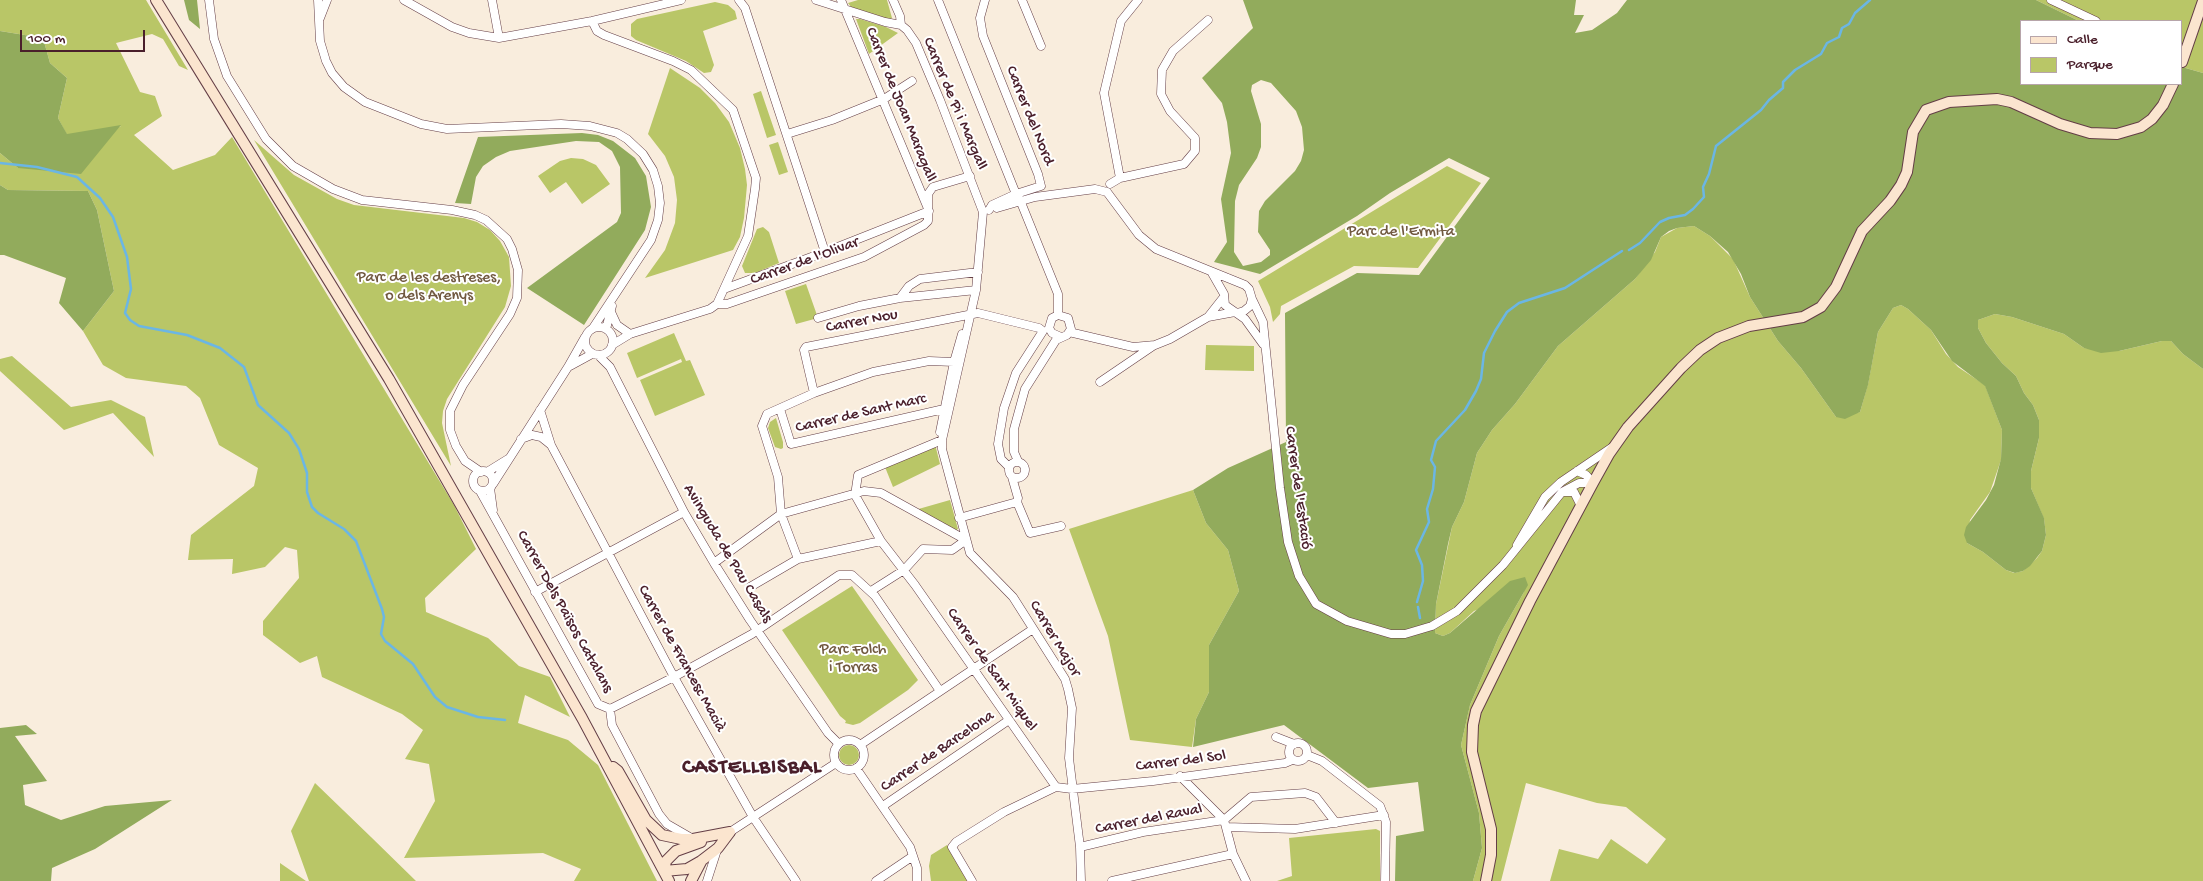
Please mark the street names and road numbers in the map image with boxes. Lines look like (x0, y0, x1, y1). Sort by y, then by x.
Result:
street label: Carrer de Joan Maragall (860, 25, 940, 185)
street label: Carrer de Pi i Margall (917, 35, 991, 173)
street label: Carrer del Nord (1000, 64, 1058, 168)
street label: Carrer de l'Olivar (748, 234, 862, 290)
street label: Carrer Nou (824, 306, 900, 338)
street label: Carrer de Sant Marc (794, 390, 928, 438)
street label: Carrer de l'Estació (1279, 425, 1315, 551)
street label: Avinguda de Pau Casals (678, 481, 776, 627)
street label: Carrer Dels Països Catalans (511, 528, 617, 696)
street label: Carrer de Francesc Macià (633, 582, 729, 736)
street label: Carrer Major (1024, 598, 1084, 680)
street label: Carrer de Sant Miquel (941, 605, 1041, 735)
street label: Carrer de Barcelona (878, 707, 998, 797)
street label: Carrer del Sol (1135, 747, 1227, 777)
street label: Carrer del Raval (1094, 800, 1204, 840)

